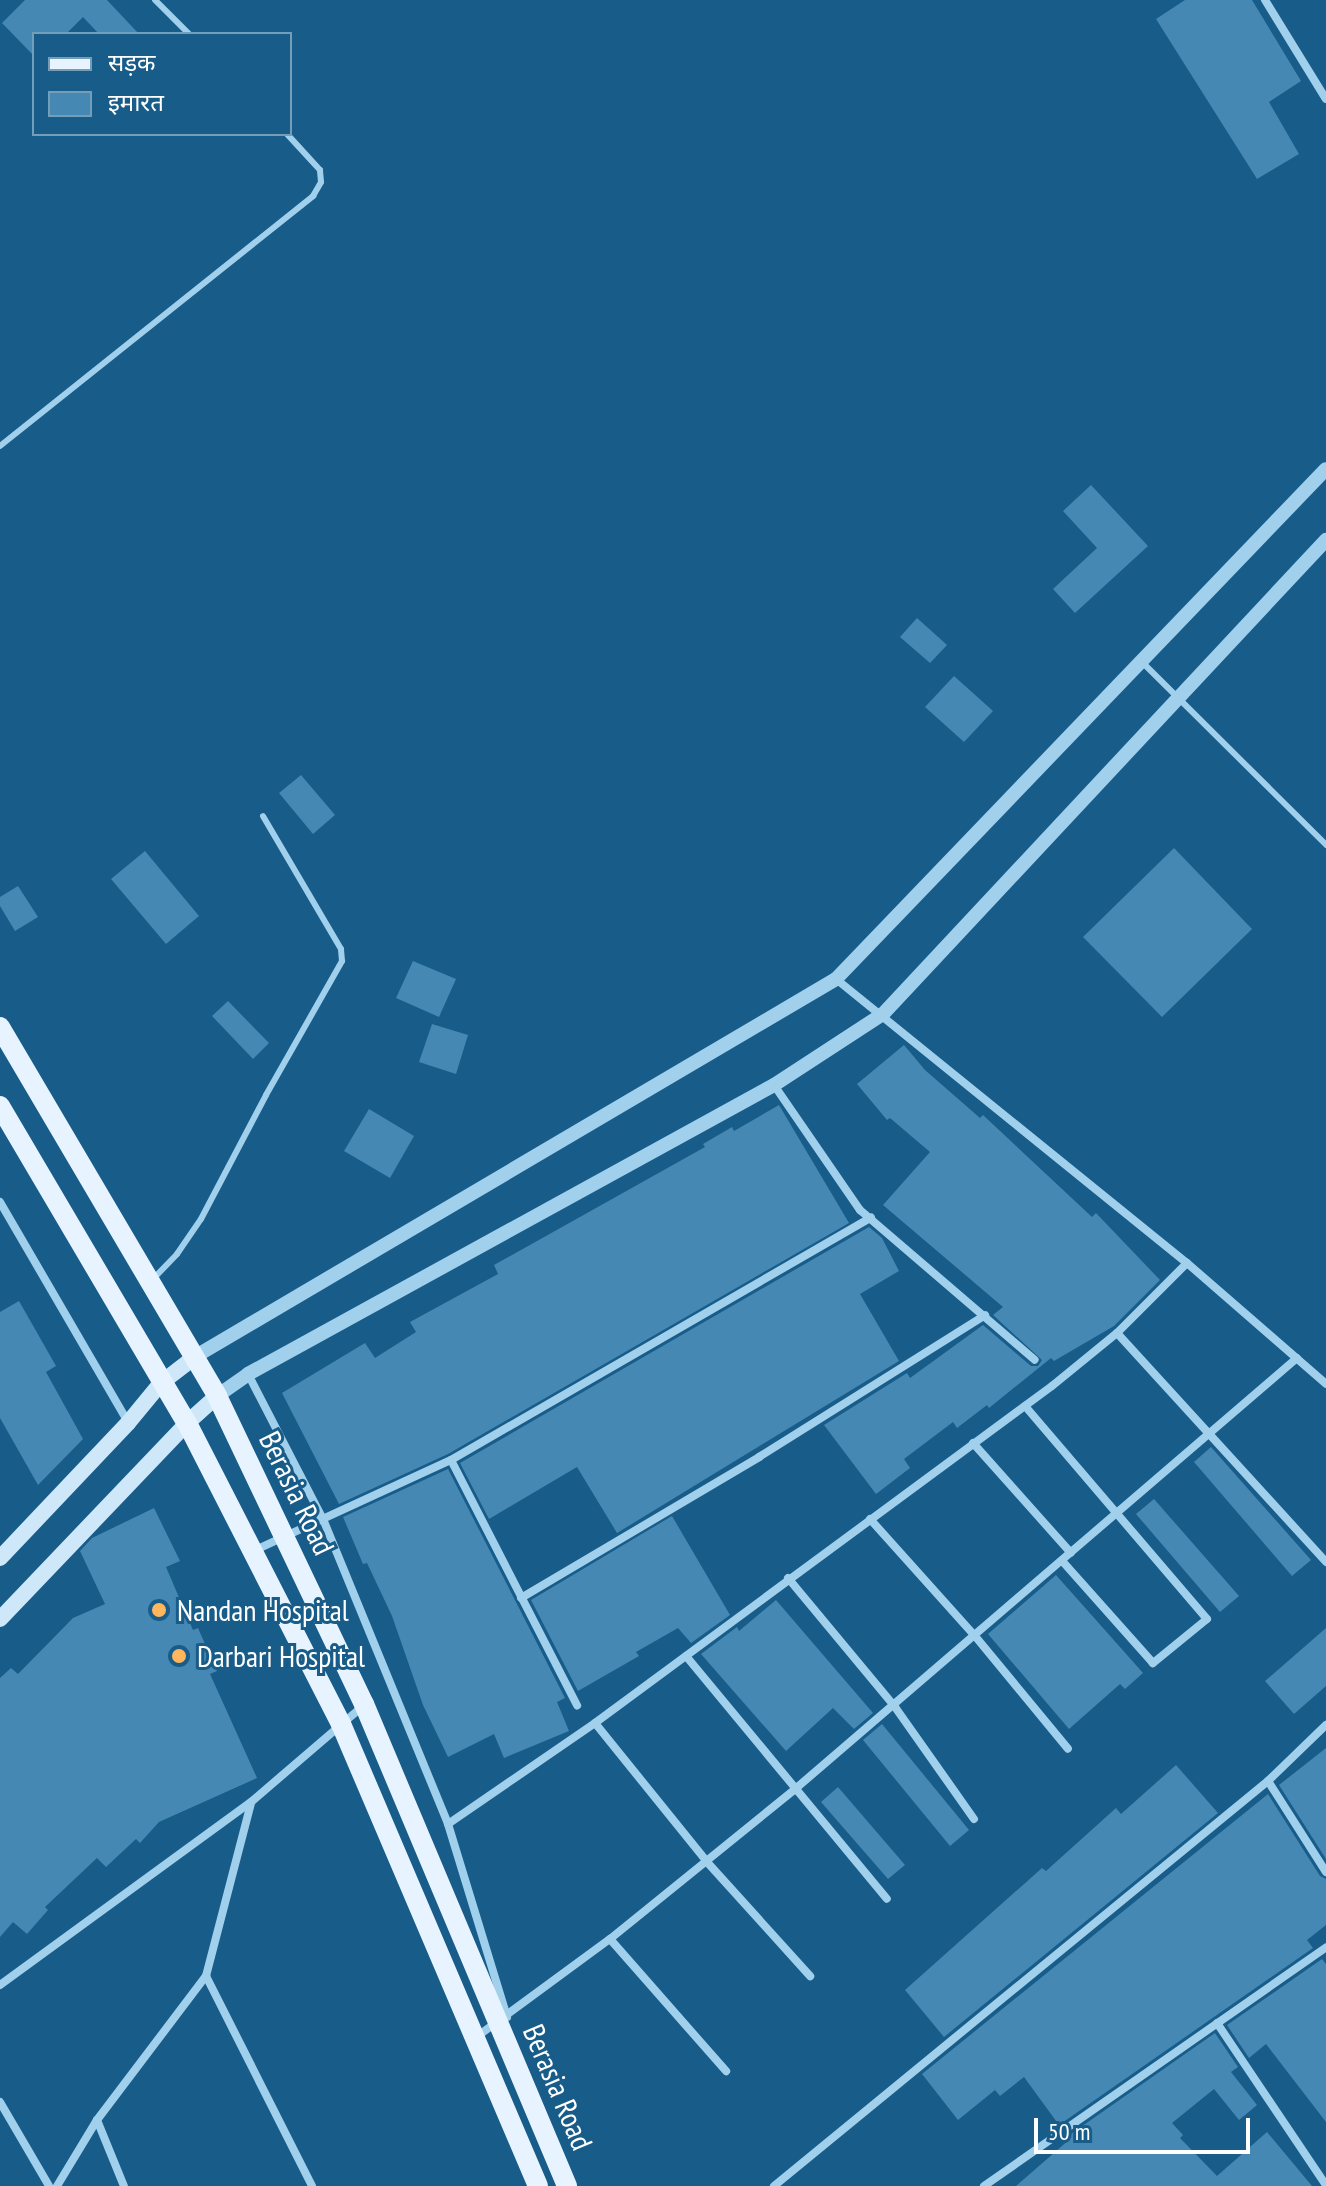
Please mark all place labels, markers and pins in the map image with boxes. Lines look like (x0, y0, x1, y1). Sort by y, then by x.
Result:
place label: Nandan Hospital (177, 1592, 349, 1628)
marker: Nandan Hospital (148, 1599, 170, 1621)
place label: Darbari Hospital (197, 1638, 365, 1674)
marker: Darbari Hospital (168, 1645, 190, 1667)

